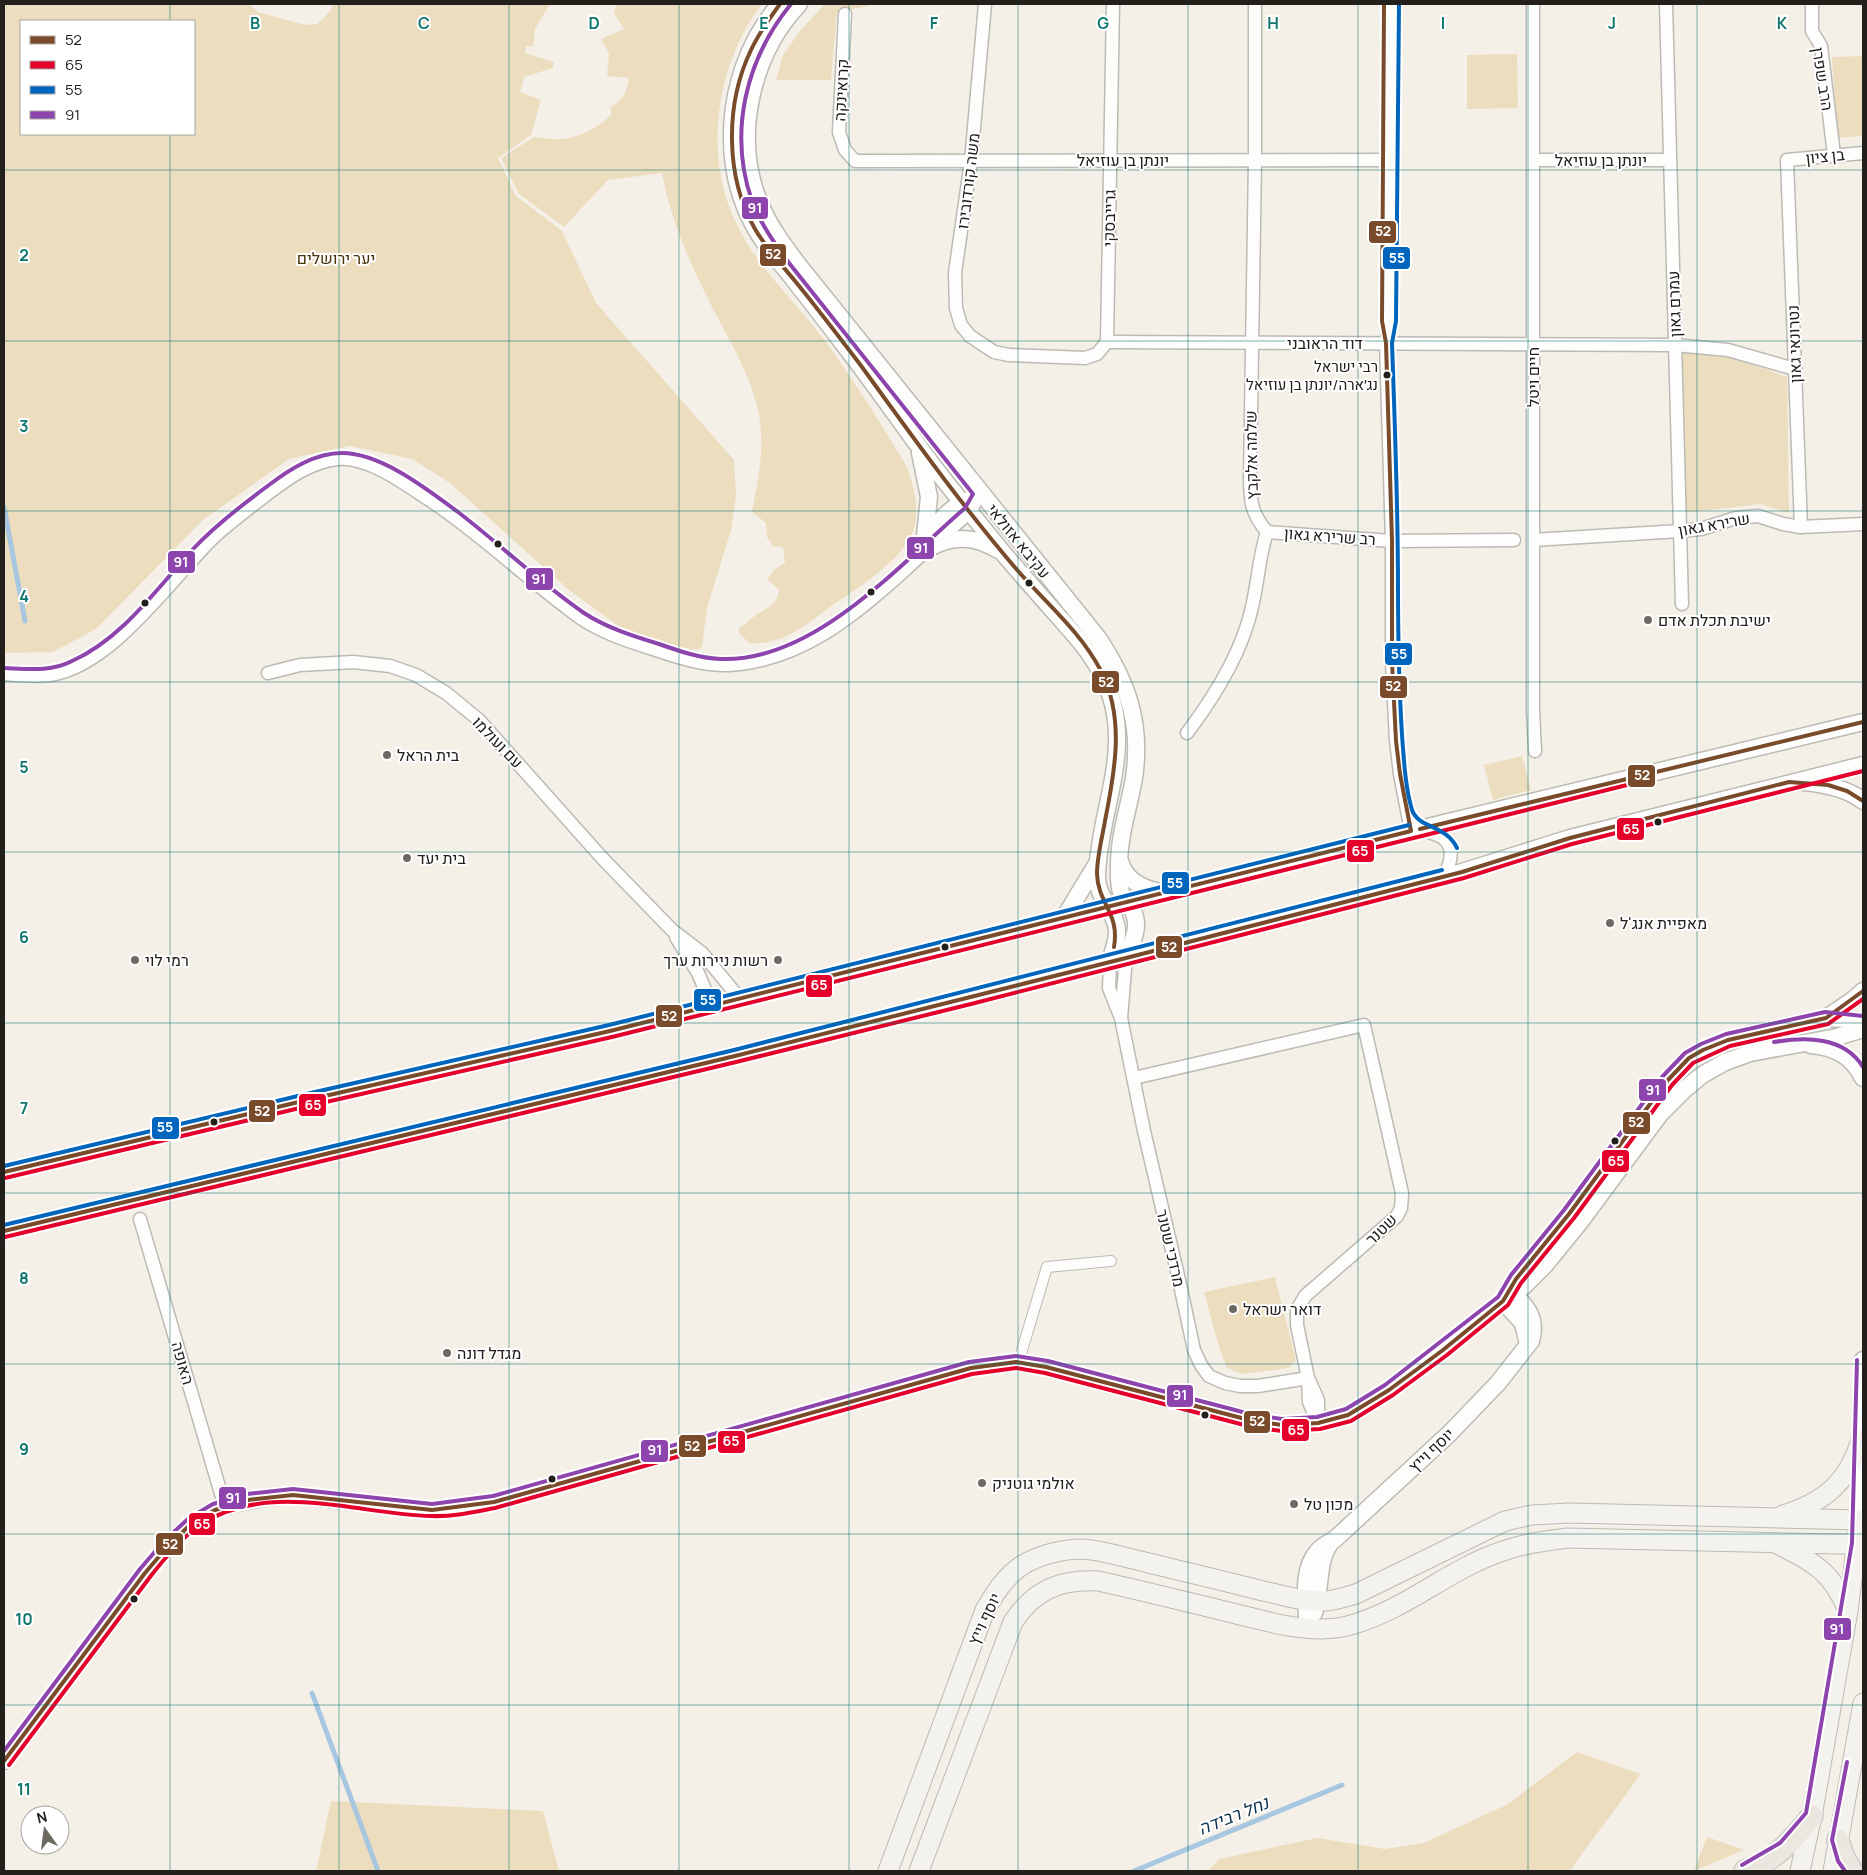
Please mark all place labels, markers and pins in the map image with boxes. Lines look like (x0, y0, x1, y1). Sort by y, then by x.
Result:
place label: רבי ישראל נג׳ארה/יונתן בן עוזיאל (1246, 356, 1378, 395)
marker: רבי ישראל נג׳ארה/יונתן בן עוזיאל (1382, 370, 1392, 380)
unlabelled marker (493, 539, 503, 549)
unlabelled marker (1024, 578, 1034, 588)
unlabelled marker (866, 587, 876, 597)
unlabelled marker (140, 598, 150, 608)
place label: ישיבת תכלת אדם (1658, 609, 1771, 631)
marker: ישיבת תכלת אדם (1642, 614, 1654, 626)
place label: בית הראל (397, 744, 460, 766)
marker: בית הראל (381, 749, 393, 761)
unlabelled marker (1653, 817, 1663, 827)
place label: בית יעד (417, 847, 466, 869)
marker: בית יעד (401, 852, 413, 864)
place label: מאפיית אנג'ל (1620, 912, 1707, 934)
marker: מאפיית אנג'ל (1604, 917, 1616, 929)
unlabelled marker (940, 942, 950, 952)
place label: רמי לוי (145, 949, 189, 971)
place label: רשות ניירות ערך (663, 949, 768, 971)
marker: רמי לוי (129, 954, 141, 966)
marker: רשות ניירות ערך (772, 954, 784, 966)
unlabelled marker (209, 1117, 219, 1127)
unlabelled marker (1610, 1136, 1620, 1146)
place label: דואר ישראל (1243, 1298, 1321, 1320)
marker: דואר ישראל (1227, 1303, 1239, 1315)
place label: מגדל דונה (457, 1342, 521, 1364)
marker: מגדל דונה (441, 1347, 453, 1359)
unlabelled marker (1200, 1410, 1210, 1420)
place label: אולמי גוטניק (992, 1472, 1075, 1494)
unlabelled marker (547, 1474, 557, 1484)
marker: אולמי גוטניק (976, 1477, 988, 1489)
place label: מכון טל (1304, 1493, 1353, 1515)
marker: מכון טל (1288, 1498, 1300, 1510)
unlabelled marker (129, 1594, 139, 1604)

